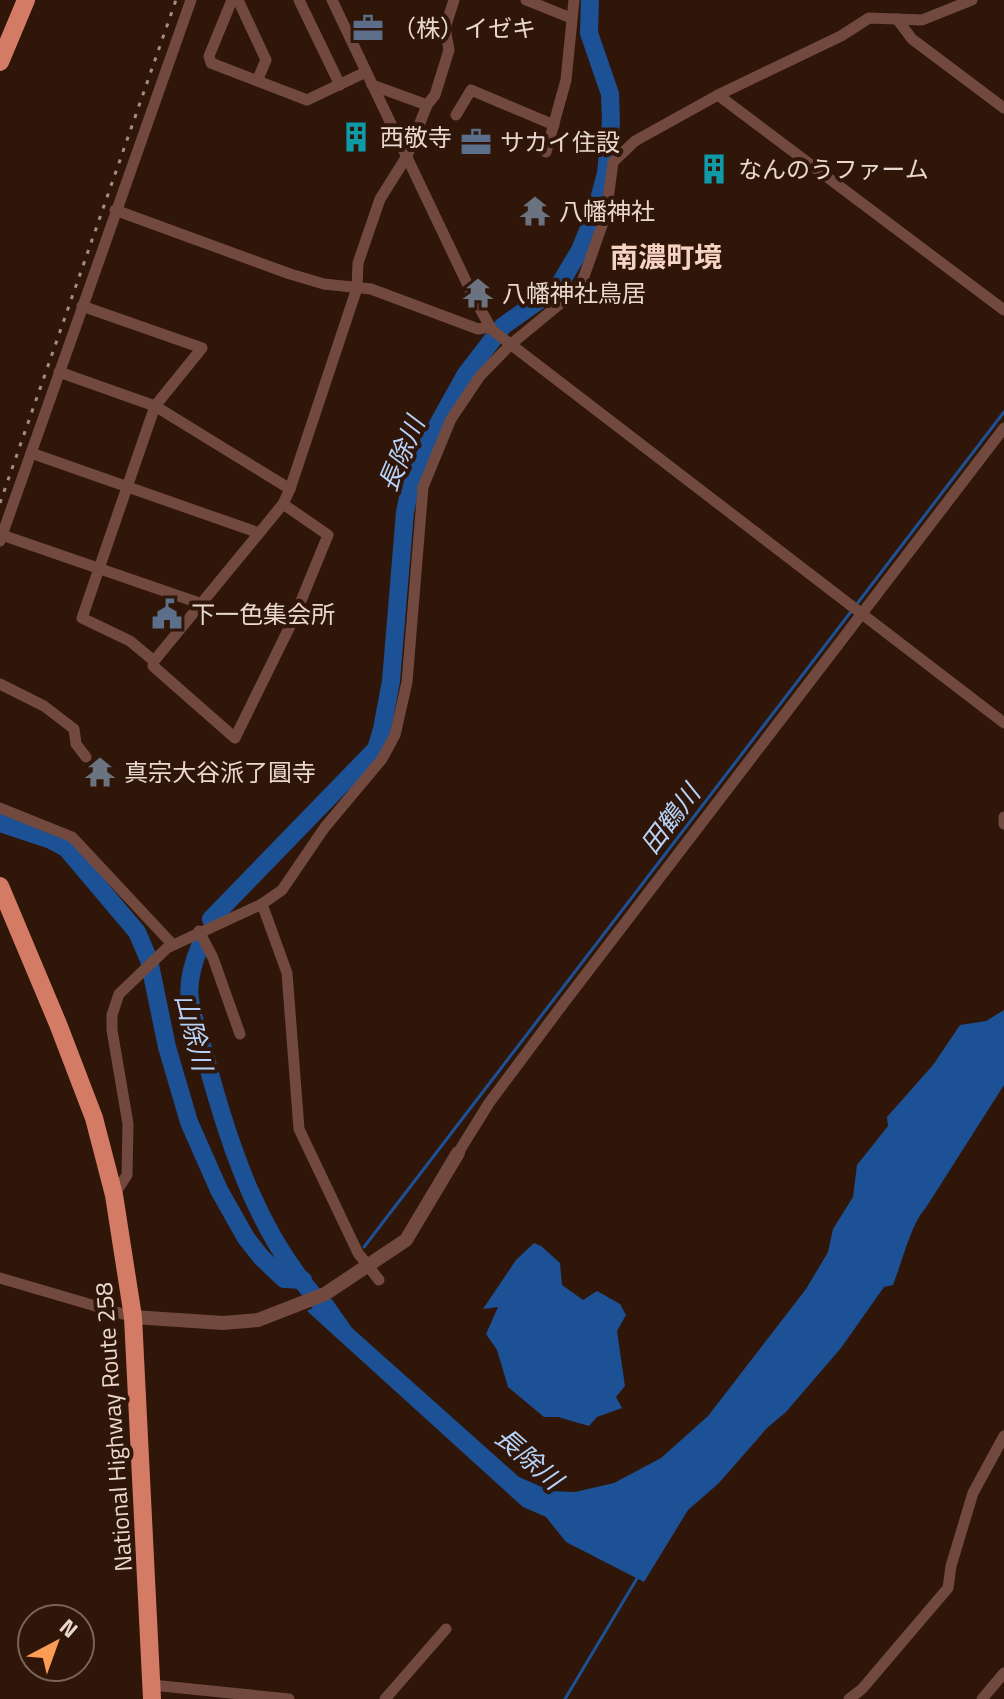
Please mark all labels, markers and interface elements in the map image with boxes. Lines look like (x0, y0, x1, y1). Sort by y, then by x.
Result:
place label: （株）イゼキ (392, 10, 536, 46)
office icon: （株）イゼキ (351, 11, 385, 45)
place label: 西敬寺 (380, 119, 452, 155)
building icon: 西敬寺 (339, 120, 373, 154)
place label: サカイ住設 (500, 124, 620, 160)
office icon: サカイ住設 (459, 125, 493, 159)
place label: なんのうファーム (738, 151, 929, 187)
building icon: なんのうファーム (697, 152, 731, 186)
place label: 八幡神社 (559, 193, 655, 229)
temple icon: 八幡神社 (518, 194, 552, 228)
district label: 南濃町境 (610, 235, 722, 278)
place label: 八幡神社鳥居 (502, 275, 646, 311)
temple icon: 八幡神社鳥居 (461, 276, 495, 310)
water label: 長除川 (368, 408, 435, 498)
place label: 下一色集会所 (191, 596, 335, 632)
public building icon: 下一色集会所 (150, 597, 184, 631)
place label: 真宗大谷派了圓寺 (124, 754, 316, 790)
temple icon: 真宗大谷派了圓寺 (83, 755, 117, 789)
water label: 田鶴川 (631, 774, 711, 862)
water label: 山除川 (166, 989, 223, 1077)
street label: National Highway Route 258 (85, 1281, 141, 1573)
water label: 長除川 (487, 1418, 573, 1500)
north arrow (16, 1603, 96, 1683)
text: N (52, 1610, 86, 1646)

